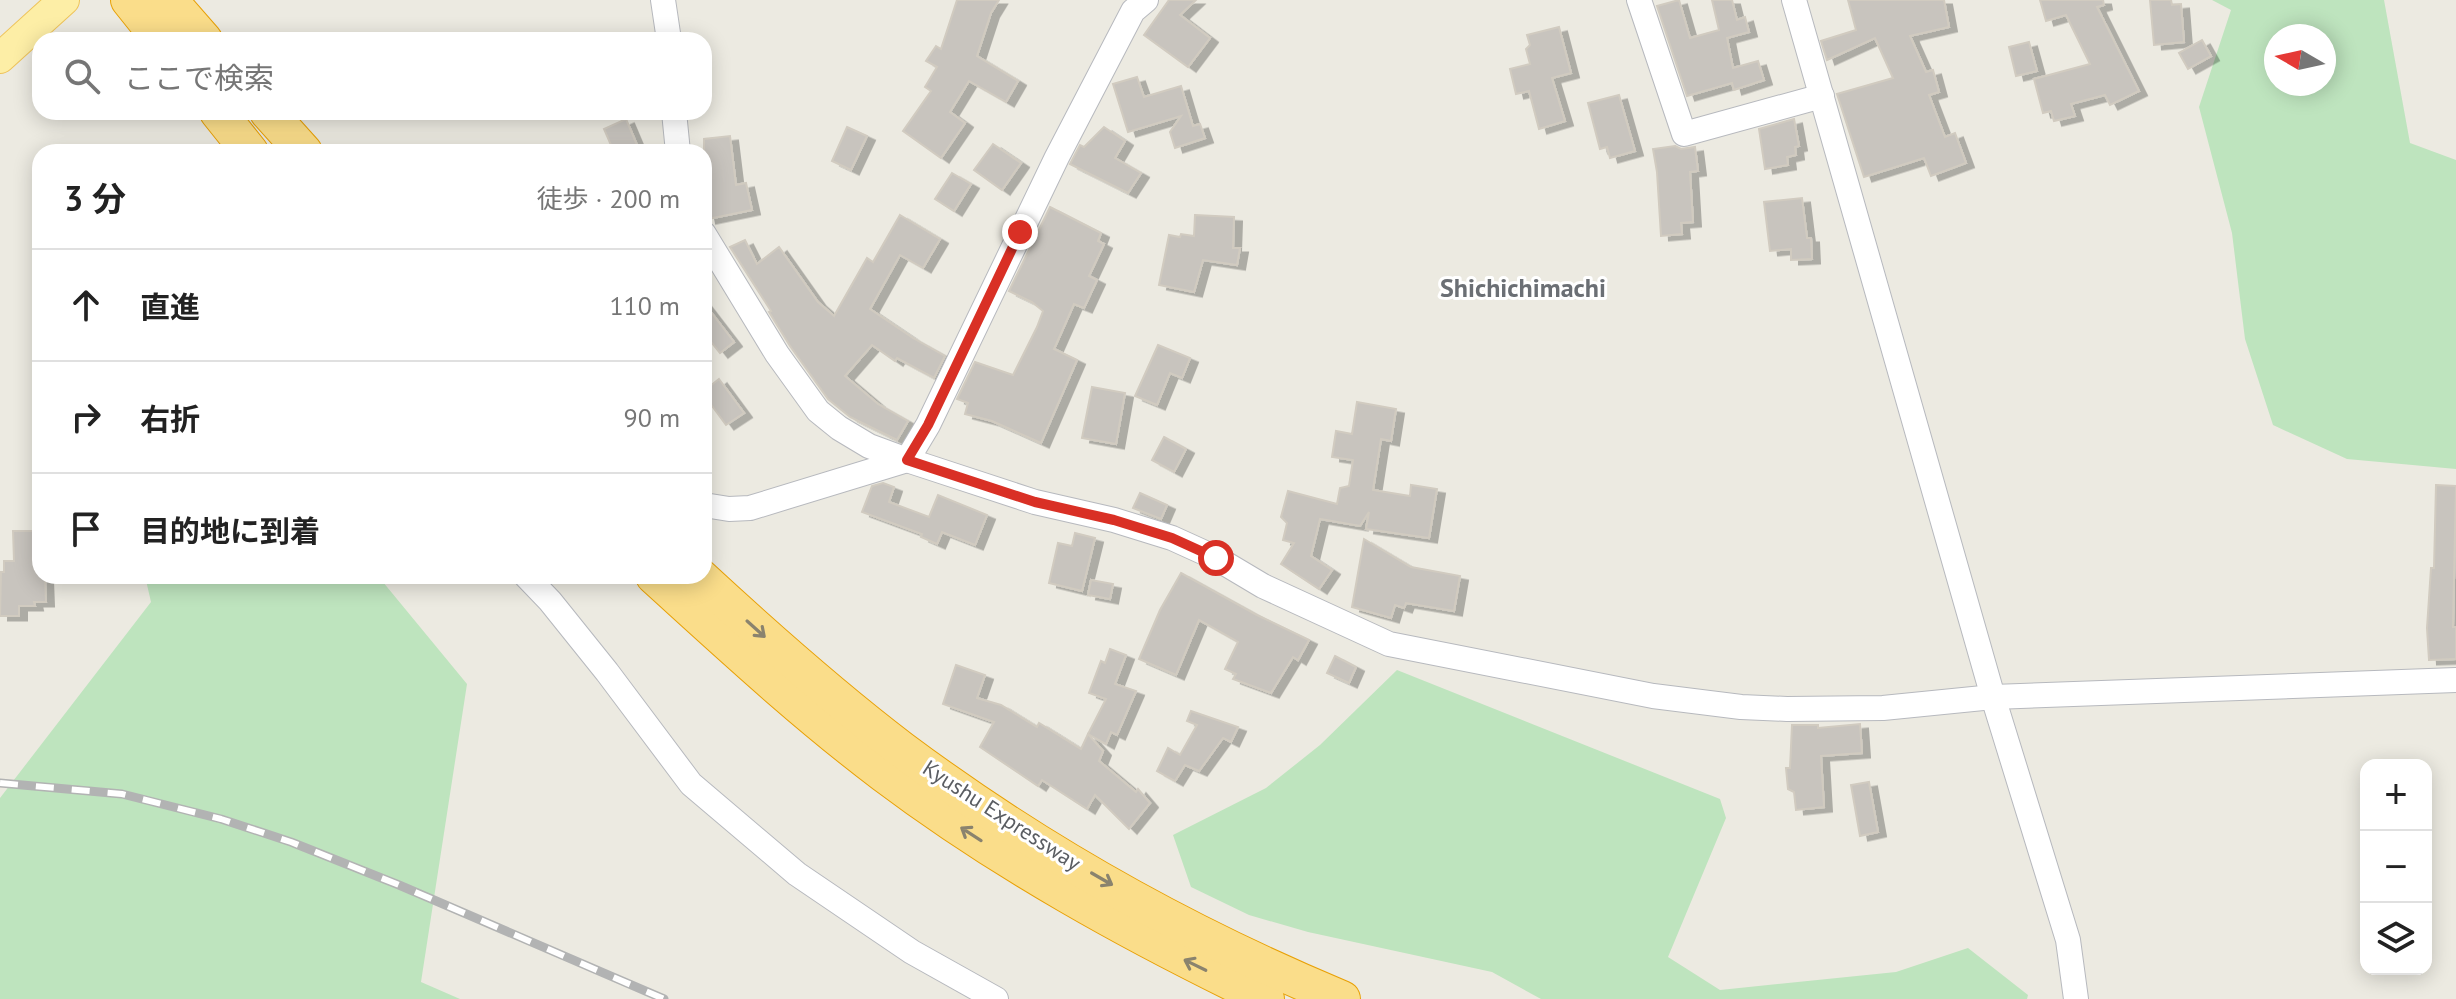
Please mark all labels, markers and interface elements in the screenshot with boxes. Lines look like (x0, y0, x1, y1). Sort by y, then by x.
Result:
north arrow (2264, 24, 2336, 96)
search box (32, 32, 712, 120)
icon: search (60, 54, 104, 98)
text: ここで検索 (124, 58, 274, 97)
text: 3 分 (64, 176, 126, 220)
text: 徒歩 · 200 m (537, 182, 680, 215)
route end (1002, 214, 1038, 250)
district label: Shichichimachi (1440, 271, 1606, 304)
icon: ahead (64, 283, 108, 327)
text: 直進 (140, 287, 200, 326)
text: 110 m (609, 289, 680, 322)
icon: right (64, 395, 108, 439)
text: 右折 (140, 399, 200, 438)
text: 90 m (624, 401, 680, 434)
icon: arrive (64, 507, 108, 551)
text: 目的地に到着 (140, 511, 320, 550)
route start (1198, 540, 1234, 576)
one-way arrow (746, 619, 766, 638)
street label: Kyushu Expressway (918, 753, 1087, 877)
map controls (2360, 759, 2432, 975)
button: + (2360, 759, 2432, 831)
one-way arrow (960, 825, 983, 841)
button: − (2360, 831, 2432, 903)
one-way arrow (1090, 872, 1113, 888)
button: layers (2360, 903, 2432, 975)
one-way arrow (1184, 957, 1208, 972)

